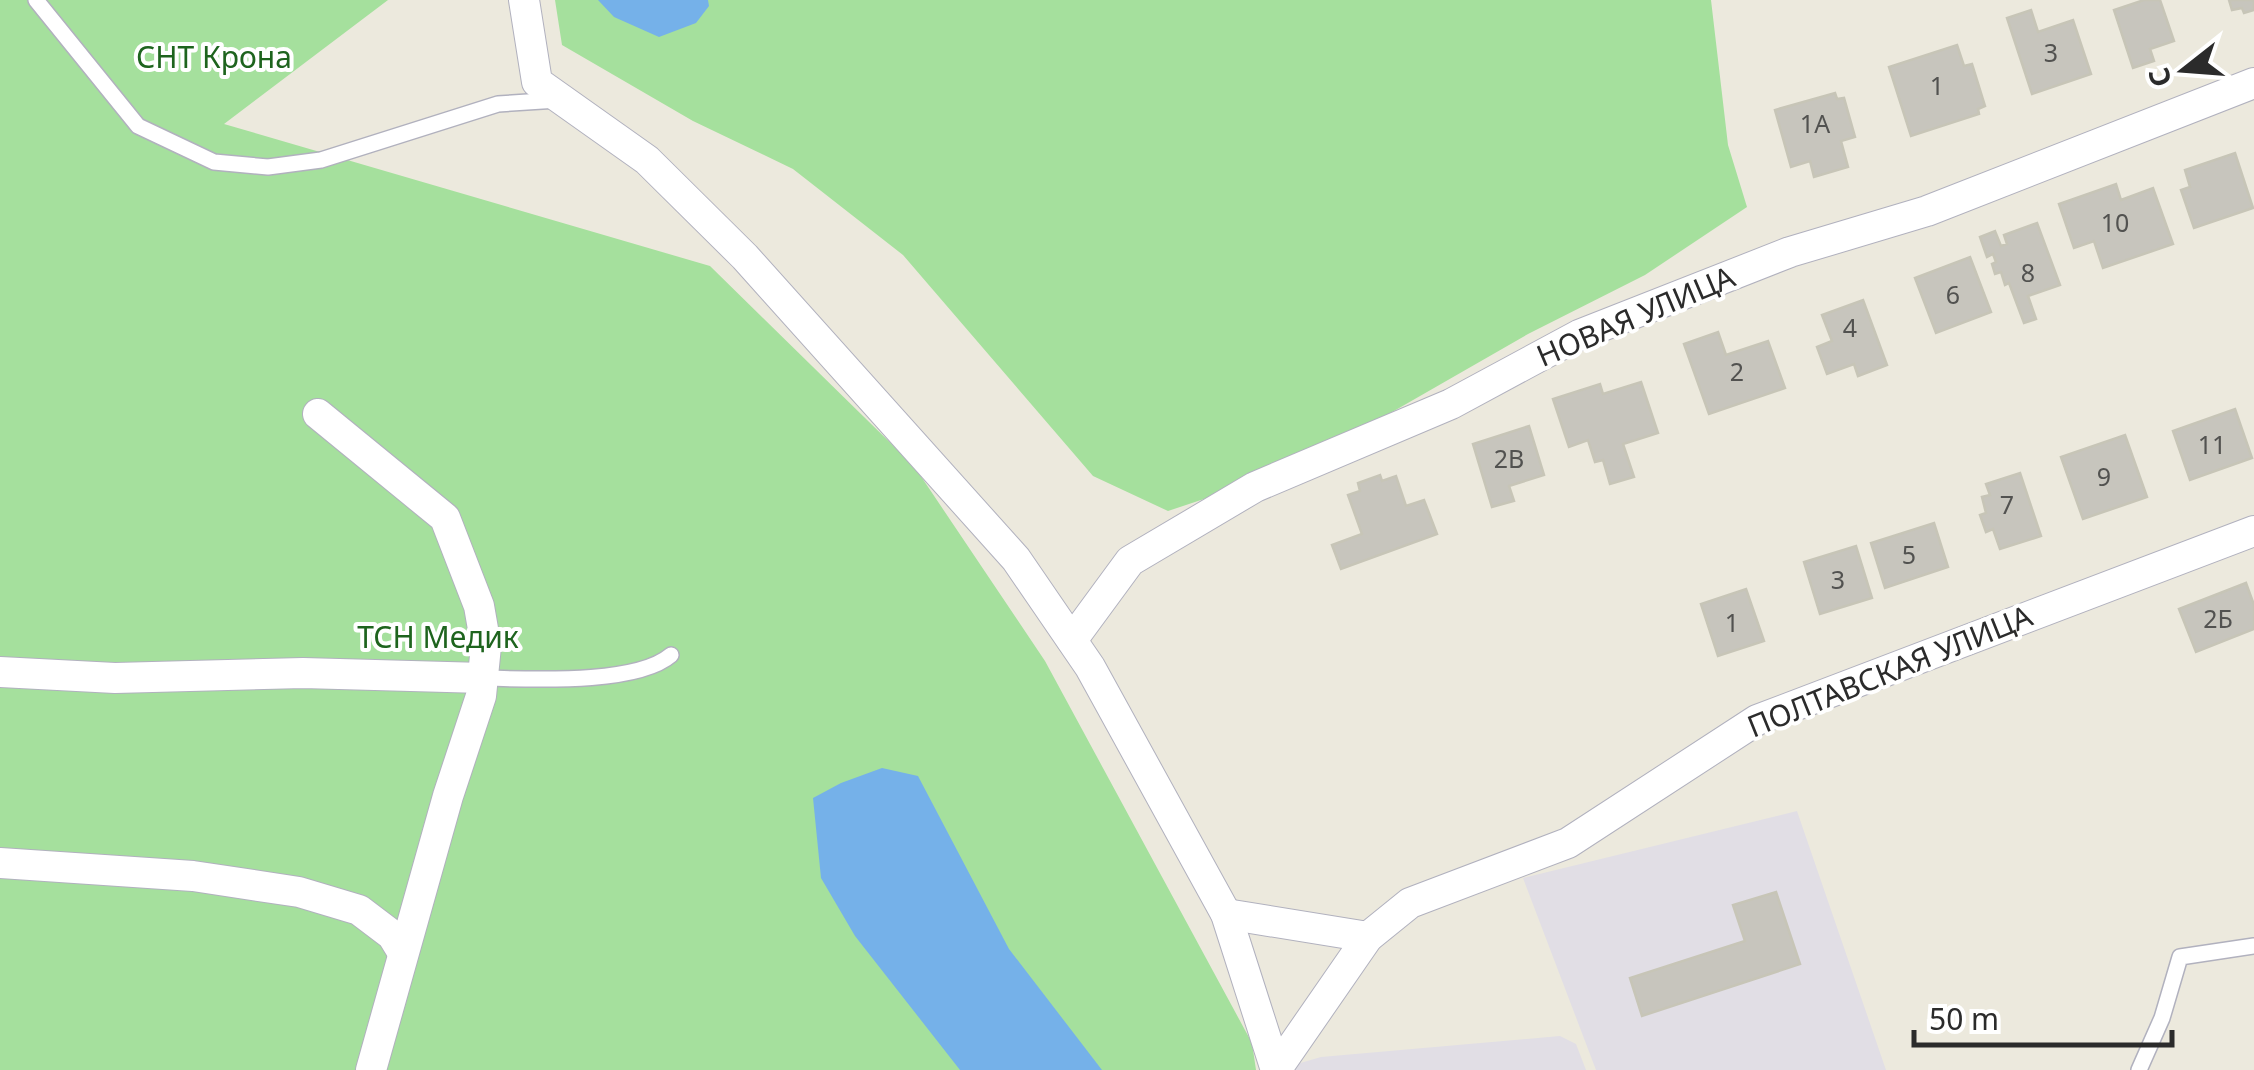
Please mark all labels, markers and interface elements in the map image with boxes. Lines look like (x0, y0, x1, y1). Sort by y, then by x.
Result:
north arrow (2134, 20, 2234, 120)
house number: 3 (2044, 35, 2058, 69)
park label: СНТ Крона (136, 36, 292, 77)
text: С (2138, 63, 2180, 92)
house number: 1 (1930, 68, 1944, 102)
house number: 1А (1800, 106, 1830, 140)
house number: 10 (2101, 205, 2129, 239)
street label: НОВАЯ УЛИЦА (1530, 255, 1742, 376)
house number: 8 (2021, 255, 2035, 289)
house number: 6 (1946, 277, 1960, 311)
house number: 4 (1843, 310, 1857, 344)
house number: 2 (1730, 354, 1744, 388)
house number: 11 (2198, 427, 2226, 461)
house number: 2В (1494, 441, 1524, 475)
house number: 9 (2097, 459, 2111, 493)
house number: 7 (2000, 487, 2014, 521)
house number: 5 (1902, 537, 1916, 571)
house number: 3 (1831, 562, 1845, 596)
street label: ПОЛТАВСКАЯ УЛИЦА (1741, 594, 2039, 746)
house number: 2Б (2203, 601, 2233, 635)
house number: 1 (1725, 605, 1739, 639)
park label: ТСН Медик (357, 616, 519, 657)
scale bar (1914, 985, 2172, 1047)
text: 50 m (1929, 998, 1999, 1039)

